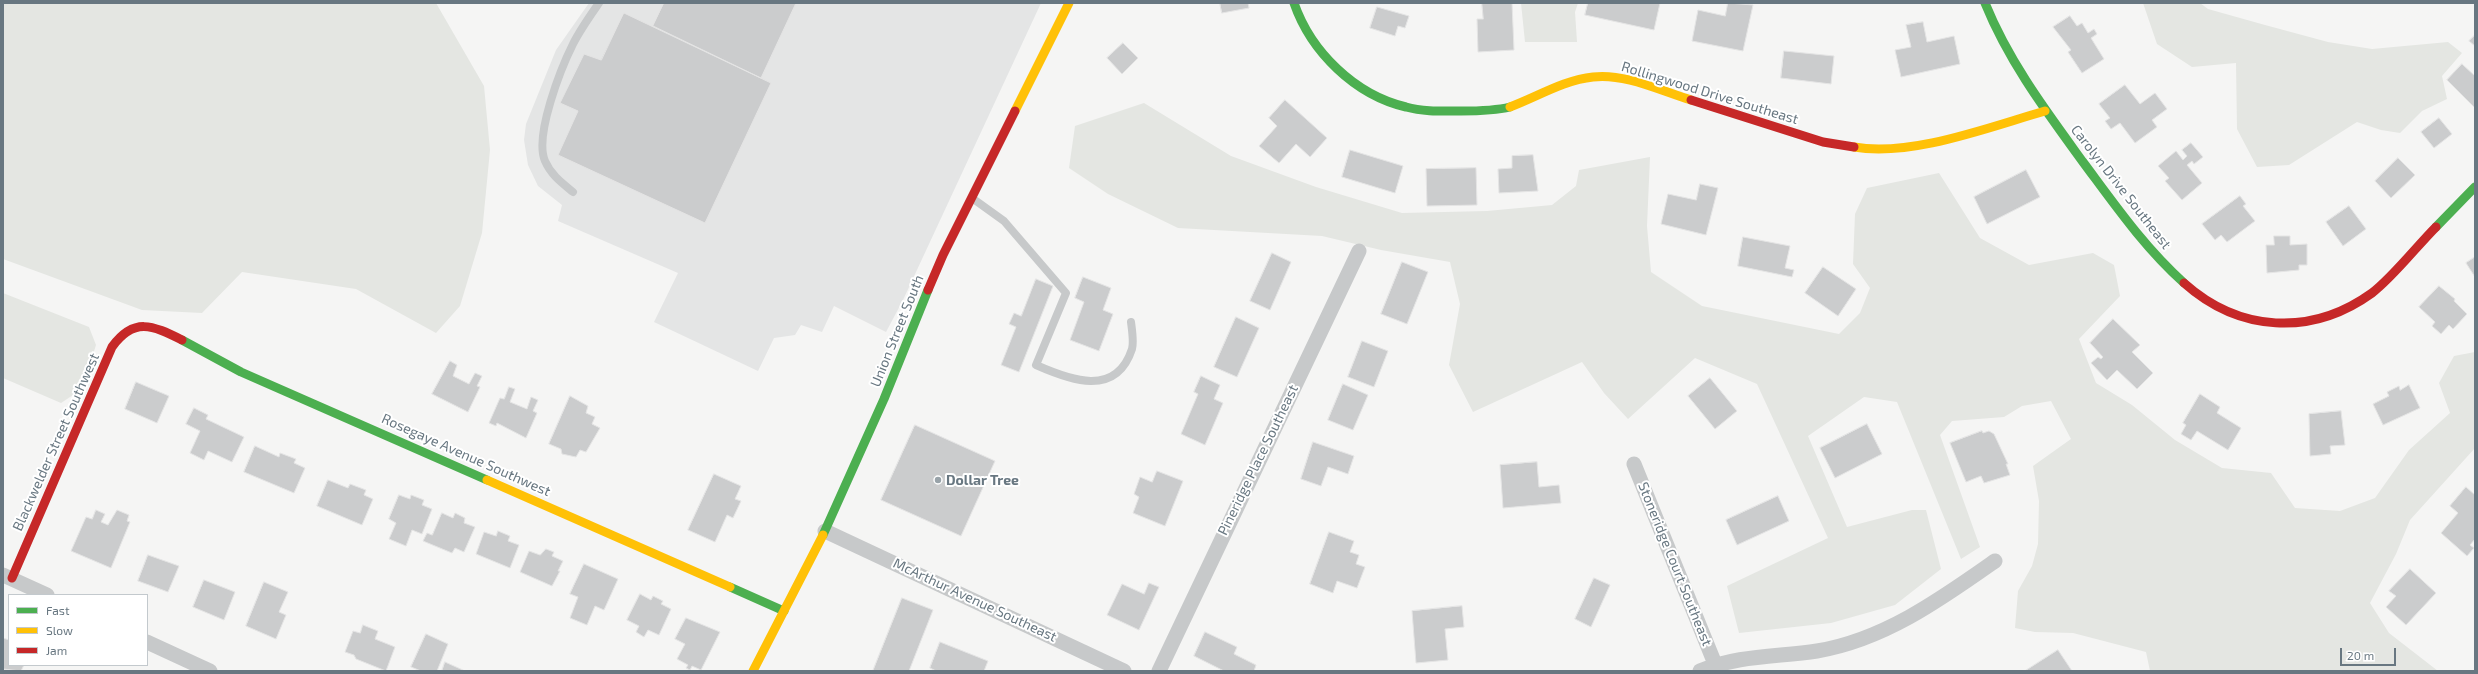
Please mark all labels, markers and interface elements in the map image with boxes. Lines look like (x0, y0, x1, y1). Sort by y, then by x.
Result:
street label: Rollingwood Drive Southeast (1620, 58, 1800, 128)
street label: Carolyn Drive Southeast (2067, 122, 2175, 252)
street label: Union Street South (867, 272, 927, 390)
street label: Blackwelder Street Southwest (9, 351, 103, 533)
street label: Pineridge Place Southeast (1214, 382, 1302, 538)
street label: Rosegaye Avenue Southwest (379, 410, 553, 500)
place label: Dollar Tree (946, 472, 1019, 488)
marker: Dollar Tree (933, 475, 943, 485)
street label: Stoneridge Court Southeast (1634, 480, 1716, 648)
street label: McArthur Avenue Southeast (891, 555, 1059, 645)
legend (8, 594, 148, 666)
text: Fast (46, 603, 69, 617)
text: Slow (46, 623, 73, 637)
scale bar (2342, 640, 2398, 666)
text: Jam (46, 643, 67, 657)
text: 20 m (2347, 648, 2374, 662)

